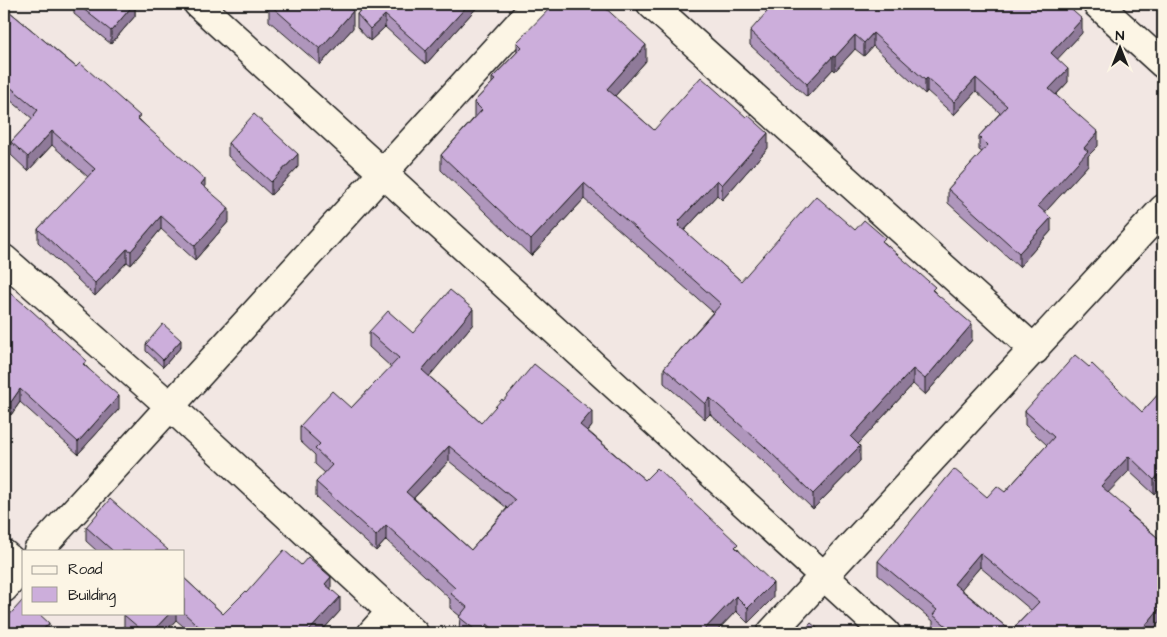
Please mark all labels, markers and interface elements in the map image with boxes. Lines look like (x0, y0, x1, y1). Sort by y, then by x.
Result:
north arrow (1094, 22, 1144, 72)
text: N (1116, 26, 1125, 46)
legend (22, 550, 185, 614)
text: Road (68, 559, 103, 580)
text: Building (68, 585, 116, 607)

